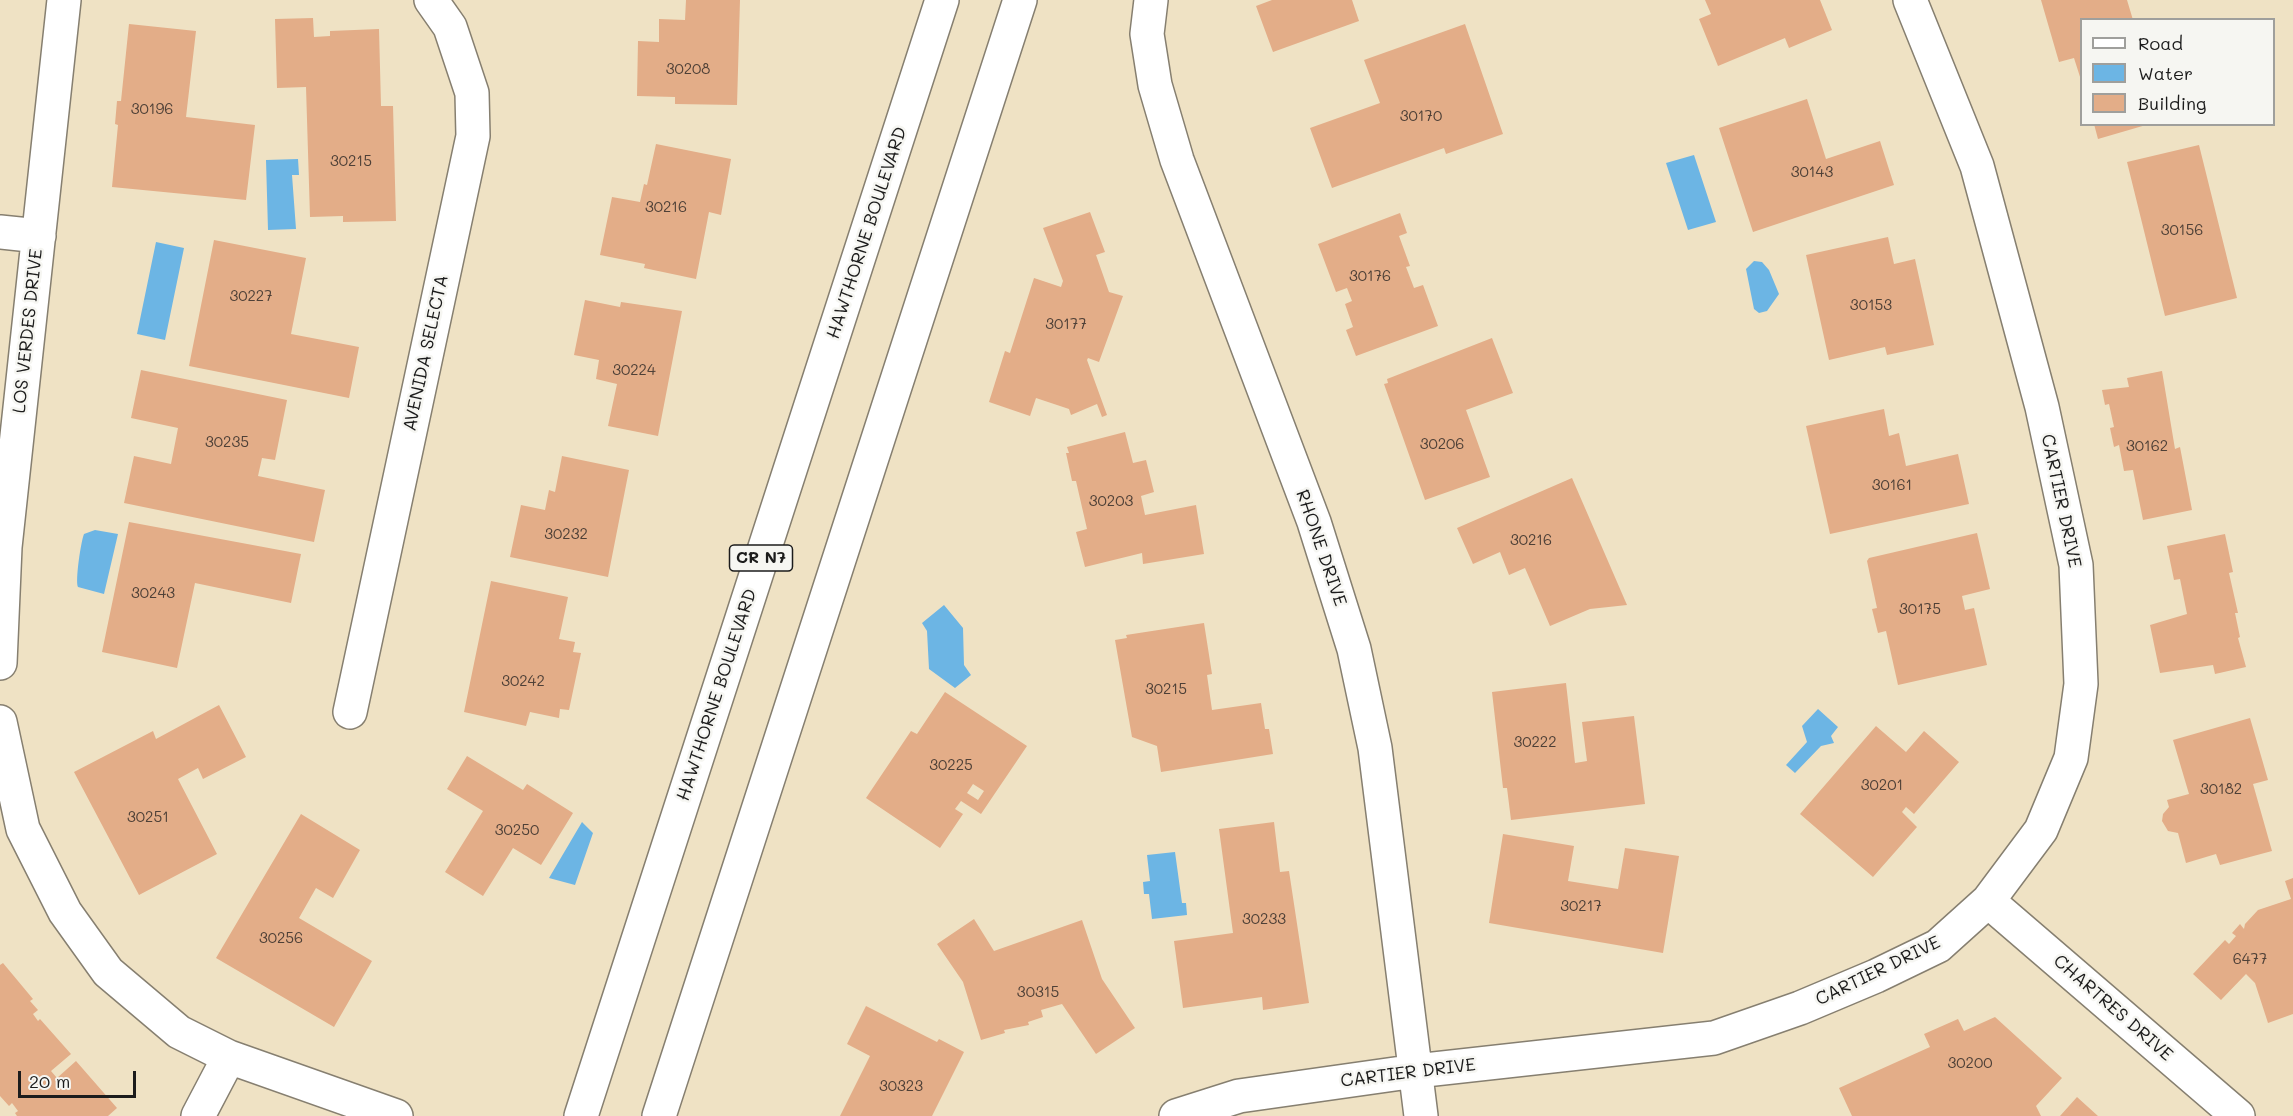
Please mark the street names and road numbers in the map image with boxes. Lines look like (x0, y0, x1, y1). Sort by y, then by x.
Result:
street label: HAWTHORNE BOULEVARD (822, 124, 912, 342)
street label: LOS VERDES DRIVE (9, 248, 47, 414)
street label: AVENIDA SELECTA (399, 273, 453, 433)
street label: CARTIER DRIVE (2036, 432, 2086, 570)
street label: RHONE DRIVE (1291, 487, 1351, 609)
road number: CR N7 (730, 545, 792, 571)
street label: HAWTHORNE BOULEVARD (672, 586, 762, 804)
street label: CARTIER DRIVE (1812, 931, 1944, 1011)
street label: CHARTRES DRIVE (2049, 950, 2177, 1066)
street label: CARTIER DRIVE (1339, 1054, 1477, 1092)

